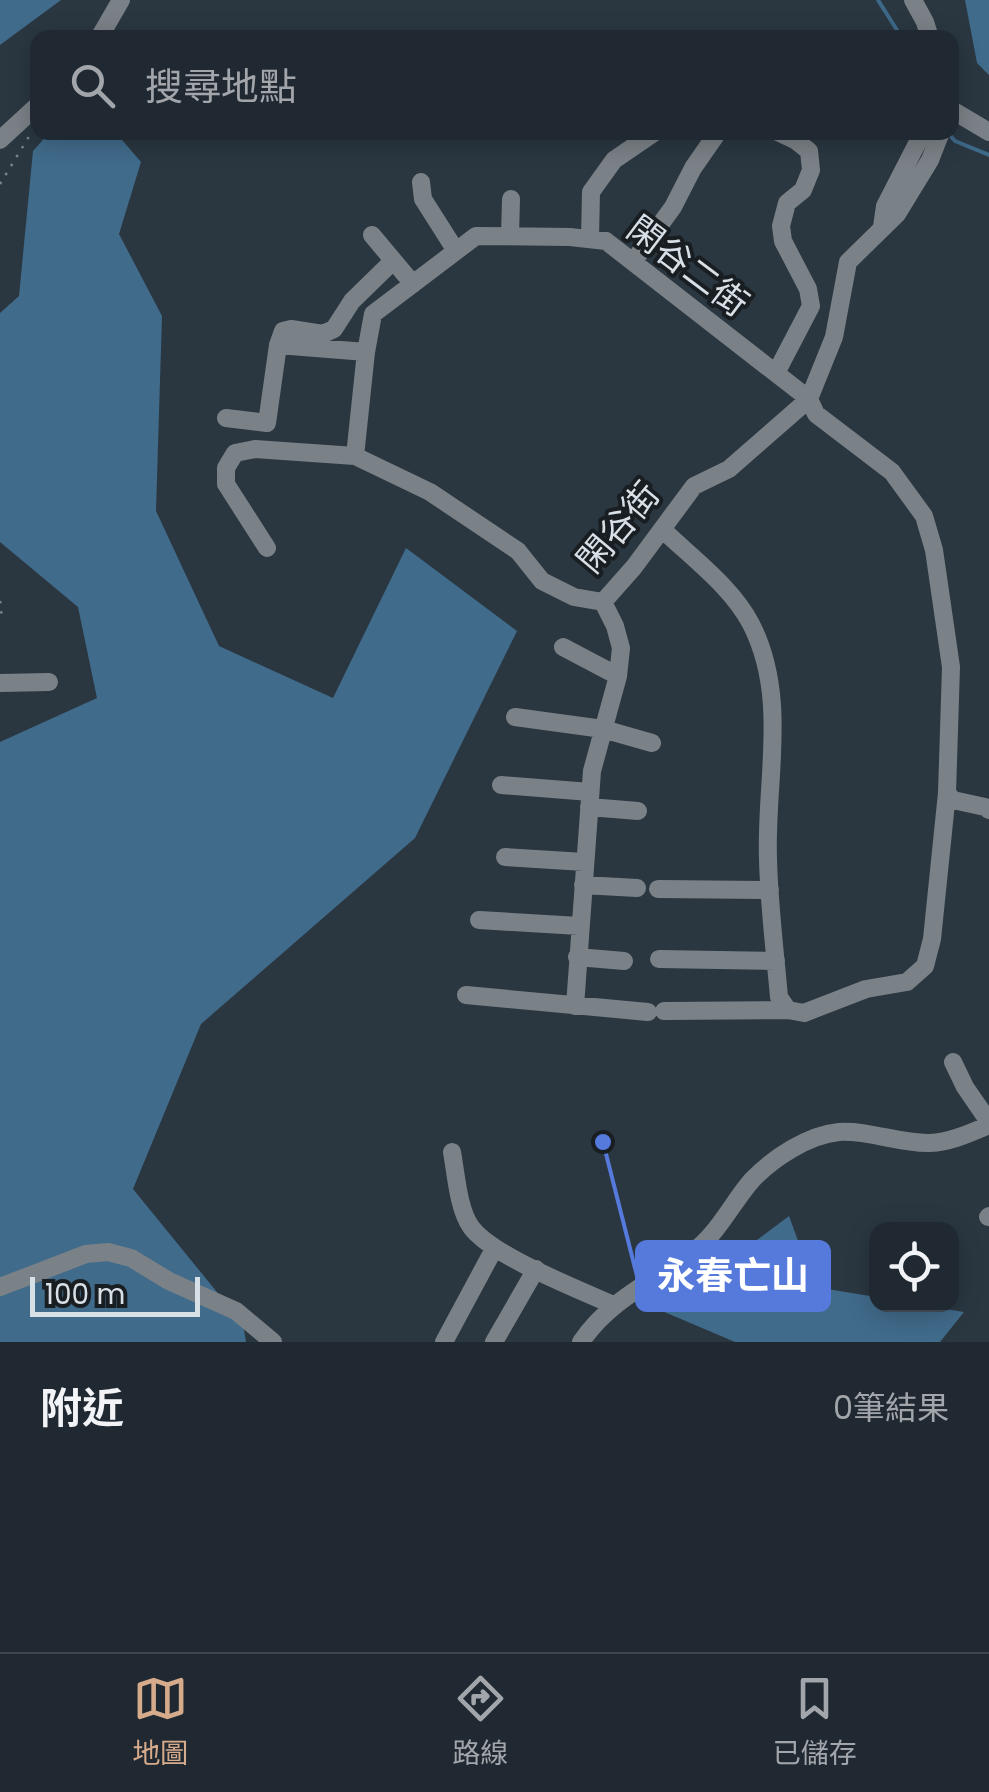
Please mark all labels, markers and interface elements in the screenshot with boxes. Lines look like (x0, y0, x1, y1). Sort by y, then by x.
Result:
search box (30, 30, 959, 140)
icon: search (65, 58, 120, 113)
text: 搜尋地點 (145, 60, 297, 113)
street label: 閑谷二街 (617, 204, 759, 328)
street label: 閑谷街 (565, 471, 671, 583)
map controls (869, 1222, 959, 1312)
button: locate (869, 1222, 959, 1312)
callout: 永春亡山 (637, 1242, 829, 1310)
text: 永春亡山 (657, 1249, 809, 1302)
scale bar (30, 1272, 200, 1316)
text: 100 m (45, 1275, 125, 1314)
text: 附近 (40, 1379, 124, 1438)
text: 0筆結果 (833, 1385, 949, 1430)
tab: 地圖 (132, 1671, 188, 1775)
tab: 路線 (452, 1671, 509, 1775)
tab: 已儲存 (773, 1671, 857, 1775)

